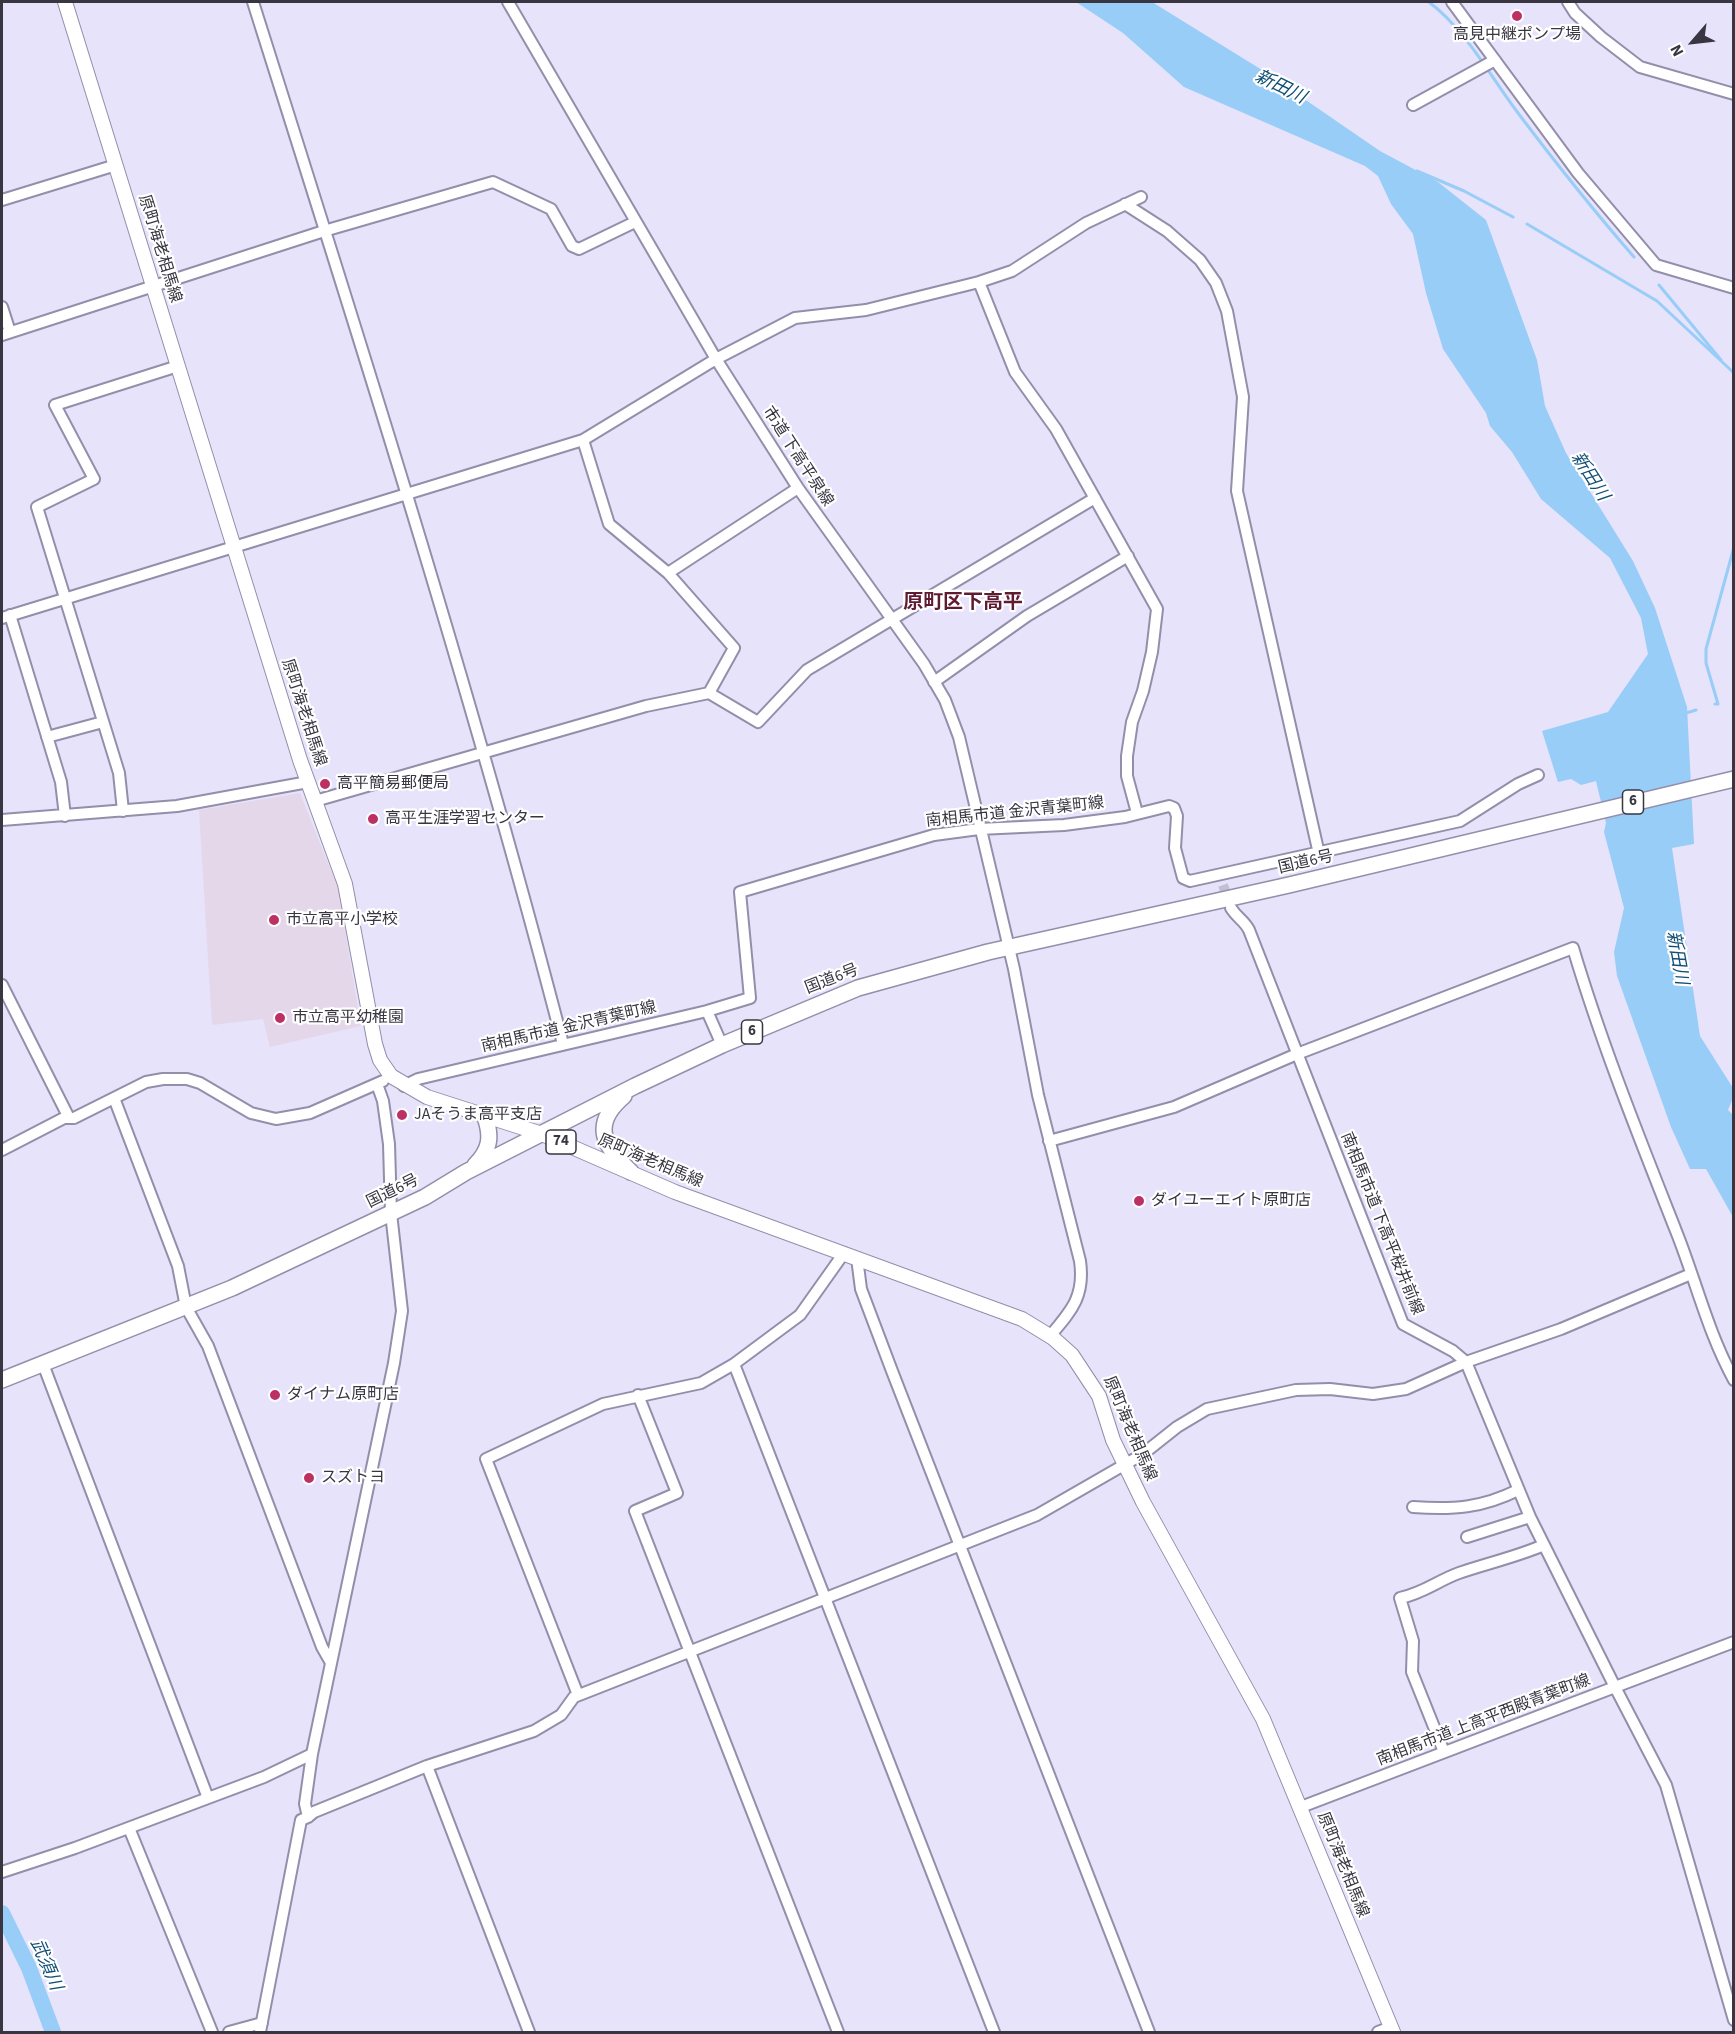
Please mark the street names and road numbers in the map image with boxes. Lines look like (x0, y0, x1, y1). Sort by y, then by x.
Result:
street label: 原町海老相馬線 (133, 193, 185, 305)
street label: 市道 下高平泉線 (758, 403, 836, 511)
street label: 原町海老相馬線 (277, 657, 329, 769)
road number: 6 (1622, 790, 1644, 814)
street label: 南相馬市道 金沢青葉町線 (925, 794, 1105, 832)
street label: 国道6号 (1277, 847, 1335, 879)
street label: 国道6号 (802, 961, 862, 999)
street label: 南相馬市道 金沢青葉町線 (480, 998, 658, 1058)
road number: 6 (742, 1020, 762, 1044)
road number: 74 (546, 1130, 576, 1154)
street label: 南相馬市道 下高平桜井前線 (1336, 1130, 1426, 1318)
street label: 原町海老相馬線 (595, 1131, 705, 1193)
street label: 国道6号 (364, 1171, 422, 1213)
street label: 原町海老相馬線 (1098, 1374, 1160, 1484)
street label: 南相馬市道 上高平西殿青葉町線 (1375, 1671, 1593, 1771)
street label: 原町海老相馬線 (1312, 1809, 1372, 1921)

